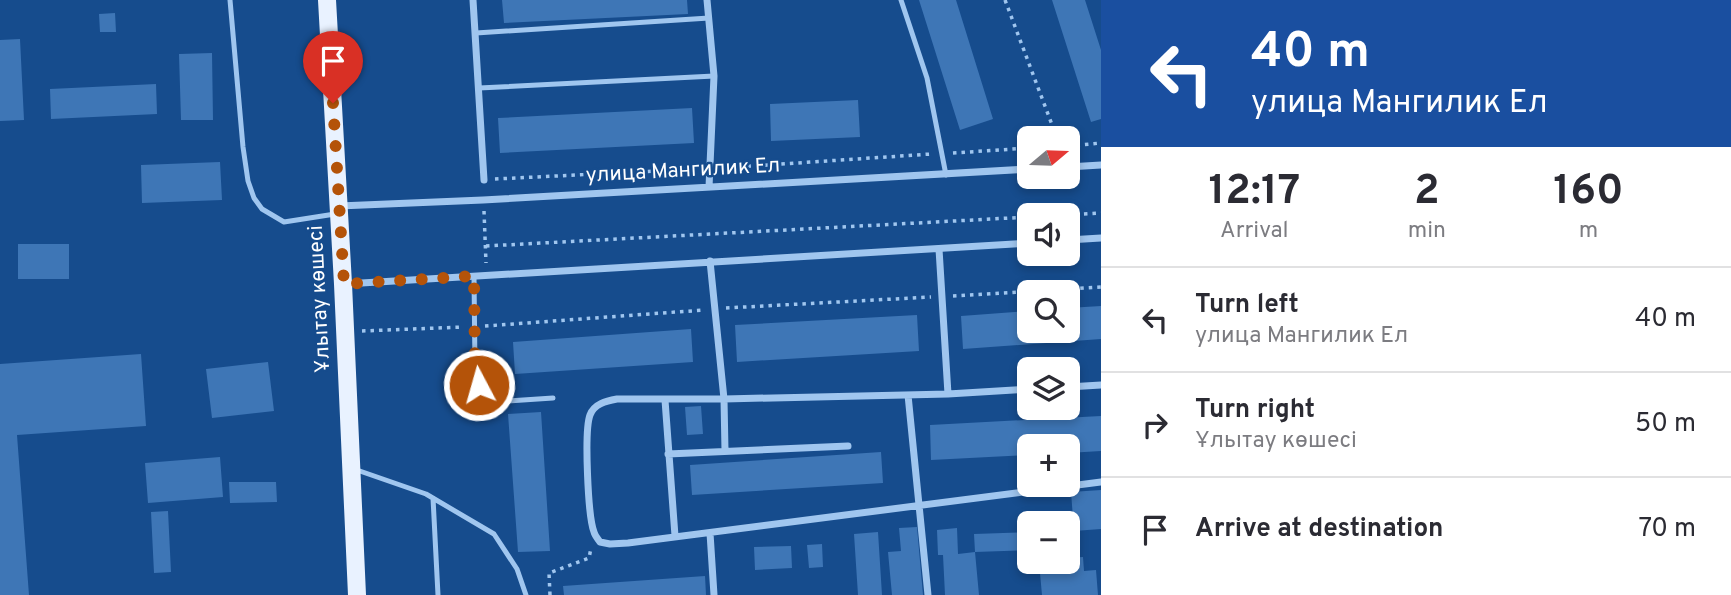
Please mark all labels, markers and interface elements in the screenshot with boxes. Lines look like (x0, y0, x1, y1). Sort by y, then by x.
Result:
text: 40 m (1251, 23, 1370, 85)
icon: left (1136, 28, 1227, 119)
pin (303, 31, 363, 103)
icon: arrive (314, 42, 352, 80)
text: улица Мангилик Ел (1251, 84, 1548, 124)
north arrow (1017, 126, 1080, 189)
map controls (1017, 126, 1080, 574)
street label: улица Мангилик Ел (585, 152, 781, 190)
text: 12:17 (1208, 166, 1300, 219)
text: 2 (1414, 166, 1440, 219)
text: 160 (1553, 166, 1624, 219)
button: sound (1017, 203, 1080, 266)
text: Arrival (1220, 217, 1289, 246)
text: min (1408, 217, 1446, 246)
text: m (1579, 217, 1598, 246)
street label: Ұлытау көшесі (303, 225, 337, 373)
button: search (1017, 280, 1080, 343)
text: Turn left (1195, 289, 1299, 322)
icon: left (1136, 301, 1174, 339)
text: 40 m (1635, 303, 1696, 336)
text: улица Мангилик Ел (1195, 322, 1408, 351)
position arrow (442, 348, 516, 422)
button: layers (1017, 357, 1080, 420)
text: Turn right (1195, 394, 1315, 427)
icon: right (1136, 406, 1174, 444)
text: 50 m (1635, 408, 1696, 441)
text: Ұлытау көшесі (1195, 427, 1357, 456)
button: + (1017, 434, 1080, 497)
button: − (1017, 511, 1080, 574)
icon: arrive (1136, 511, 1174, 549)
text: Arrive at destination (1195, 513, 1443, 546)
text: 70 m (1638, 513, 1696, 546)

